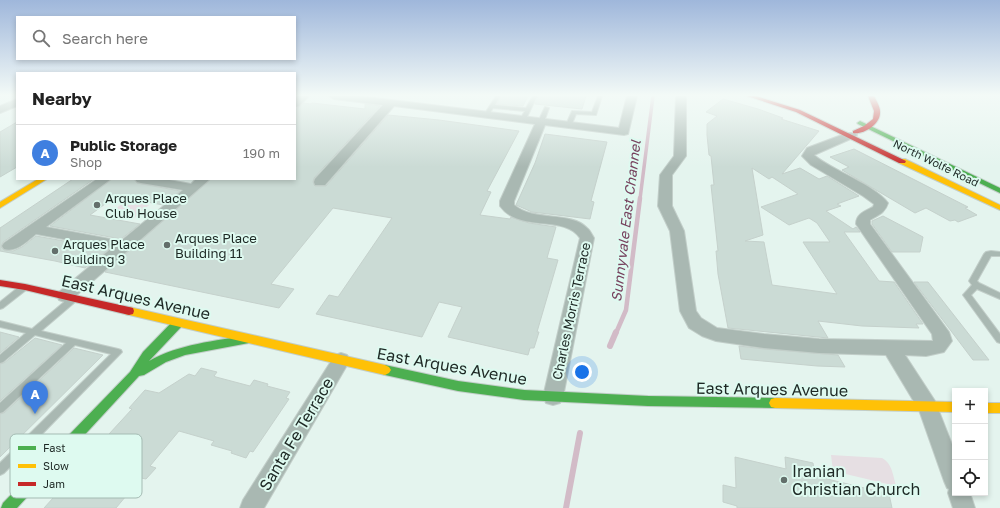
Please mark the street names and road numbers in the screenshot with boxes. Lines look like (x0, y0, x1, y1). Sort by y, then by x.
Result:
street label: North Wolfe Road (891, 136, 981, 189)
street label: Charles Morris Terrace (549, 241, 593, 381)
street label: East Arques Avenue (60, 270, 212, 324)
street label: East Arques Avenue (375, 343, 529, 389)
street label: Santa Fe Terrace (254, 374, 338, 494)
street label: East Arques Avenue (696, 378, 848, 400)

